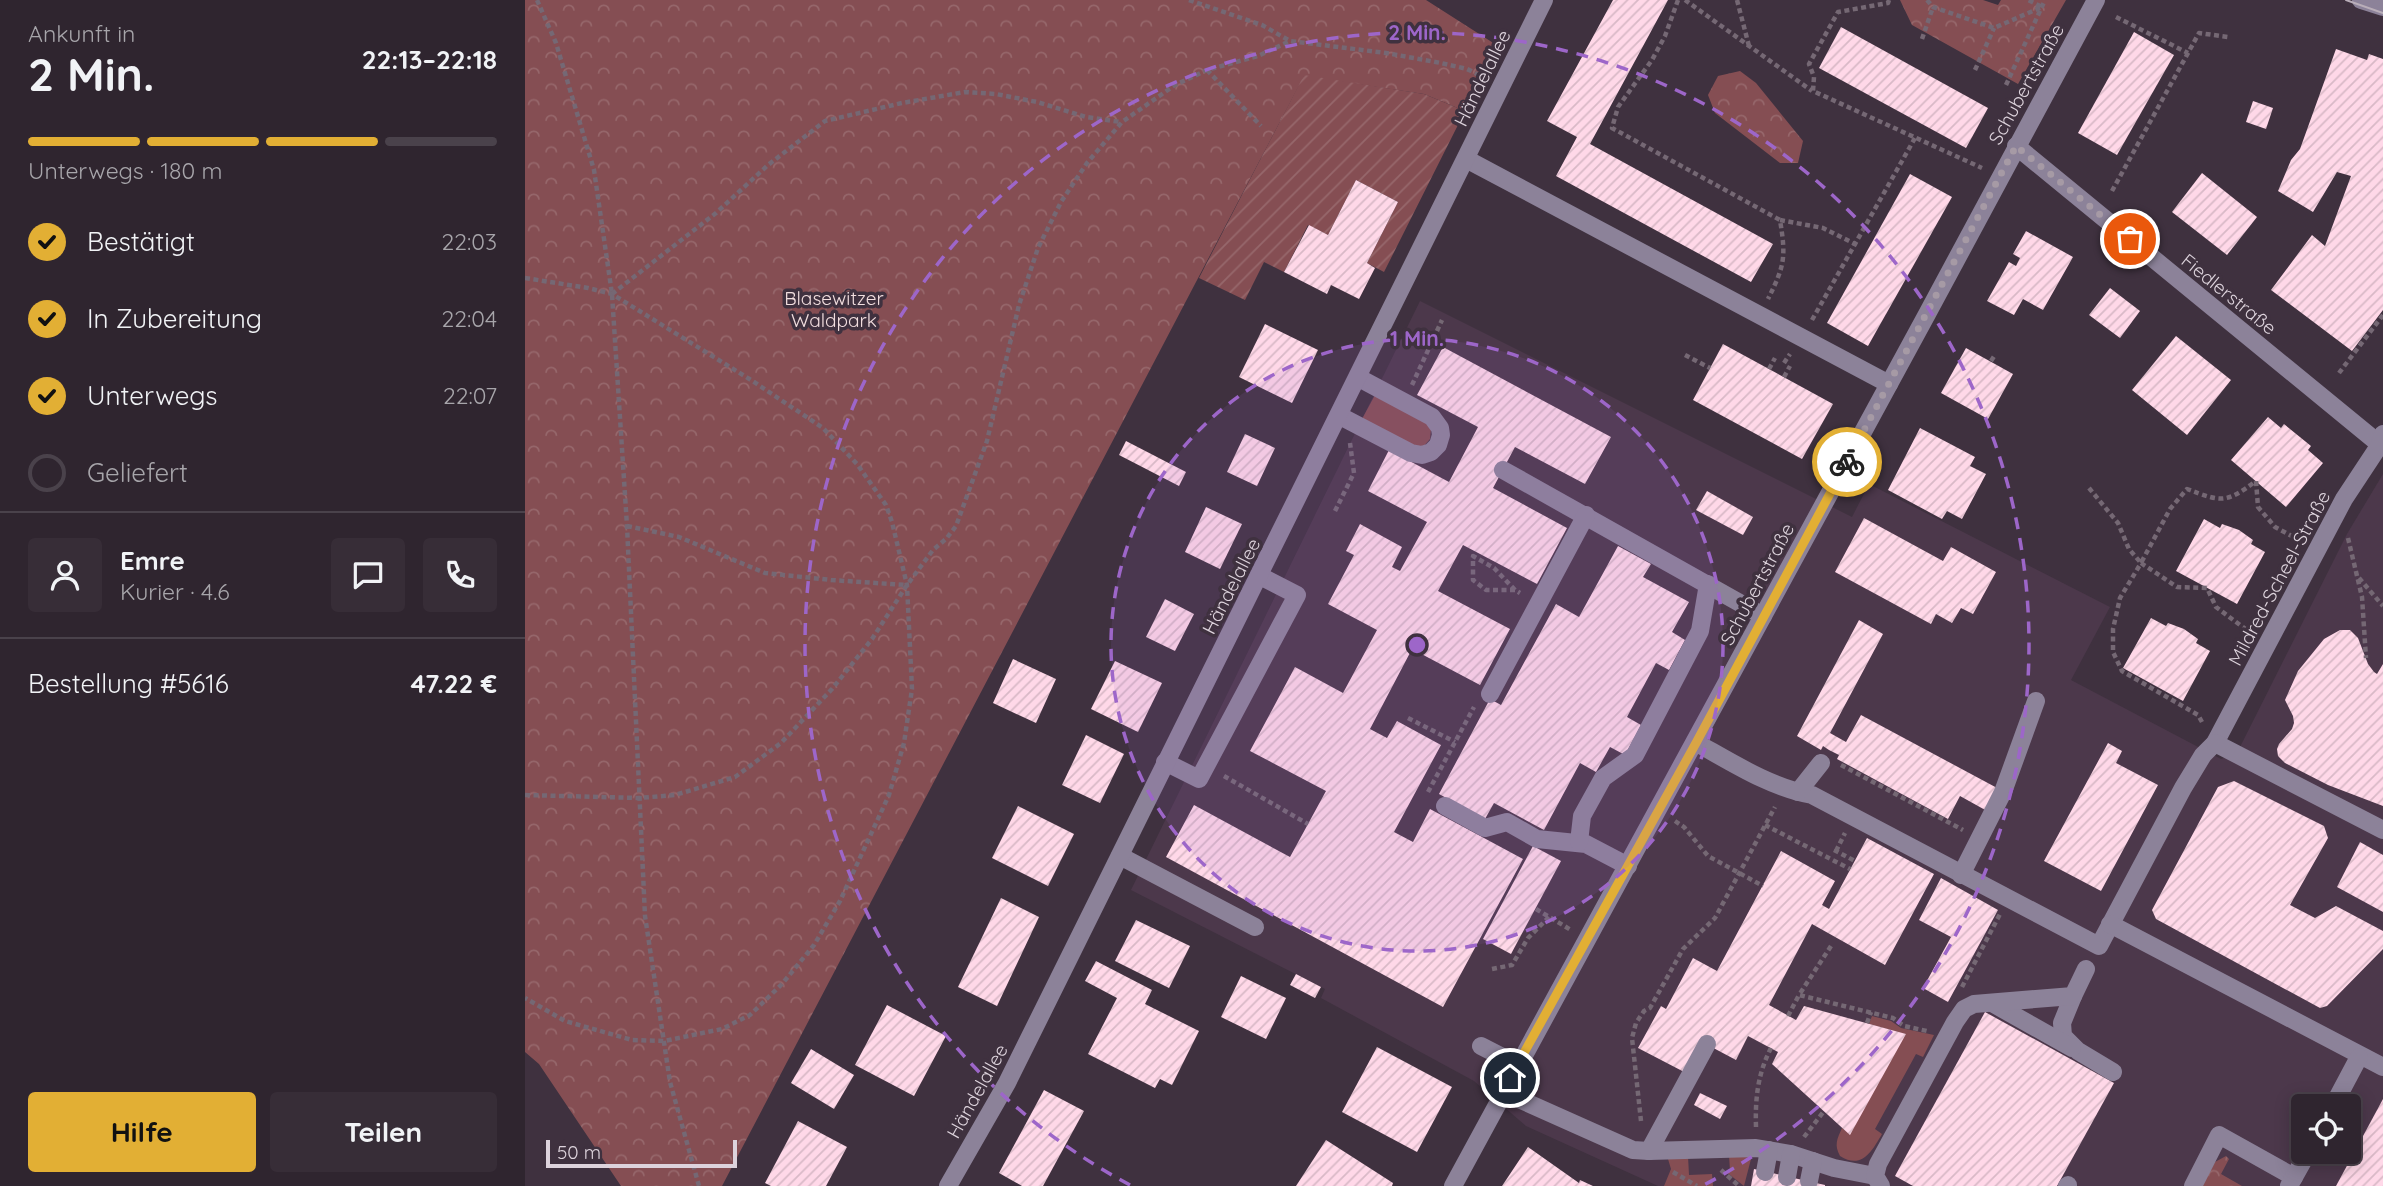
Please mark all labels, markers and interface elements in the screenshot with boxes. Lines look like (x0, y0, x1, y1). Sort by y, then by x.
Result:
text: Ankunft in (28, 19, 135, 48)
text: 2 Min. (1388, 19, 1446, 45)
street label: Schubertstraße (1983, 19, 2069, 149)
street label: Händelallee (1448, 26, 1516, 130)
text: 22:13–22:18 (362, 43, 497, 76)
text: 2 Min. (28, 45, 154, 103)
text: Unterwegs · 180 m (28, 156, 222, 185)
pin (2100, 209, 2160, 269)
icon: bag (2111, 220, 2149, 258)
icon: check (28, 223, 66, 261)
text: Bestätigt (87, 225, 195, 258)
text: 22:03 (441, 227, 497, 256)
street label: Fiedlerstraße (2177, 248, 2281, 340)
park label: Blasewitzer Waldpark (784, 286, 884, 332)
icon: check (28, 300, 66, 338)
text: In Zubereitung (87, 302, 262, 335)
text: 22:04 (441, 304, 497, 333)
text: 1 Min. (1390, 325, 1444, 351)
icon: check (28, 377, 66, 415)
text: Unterwegs (87, 379, 218, 412)
text: 22:07 (443, 381, 497, 410)
courier (1812, 427, 1882, 497)
icon: bike (1828, 443, 1866, 481)
text: Geliefert (87, 456, 188, 489)
street label: Mildred-Scheel-Straße (2223, 486, 2335, 670)
street label: Schubertstraße (1715, 519, 1799, 649)
street label: Händelallee (1197, 534, 1265, 638)
button: person (28, 538, 102, 612)
button: chat (331, 538, 405, 612)
button: phone (423, 538, 497, 612)
text: Emre (120, 544, 185, 577)
text: Kurier · 4.6 (120, 577, 230, 606)
centre of rings (1405, 633, 1429, 657)
text: Bestellung #5616 (28, 667, 229, 700)
text: 47.22 € (410, 667, 497, 700)
street label: Händelallee (941, 1040, 1013, 1142)
pin (1480, 1048, 1540, 1108)
icon: home (1491, 1059, 1529, 1097)
button: Hilfe (28, 1092, 256, 1172)
button: Teilen (270, 1092, 497, 1172)
map controls (2291, 1094, 2361, 1164)
button: locate (2291, 1094, 2361, 1164)
scale bar (546, 1137, 737, 1169)
text: 50 m (557, 1140, 601, 1164)

